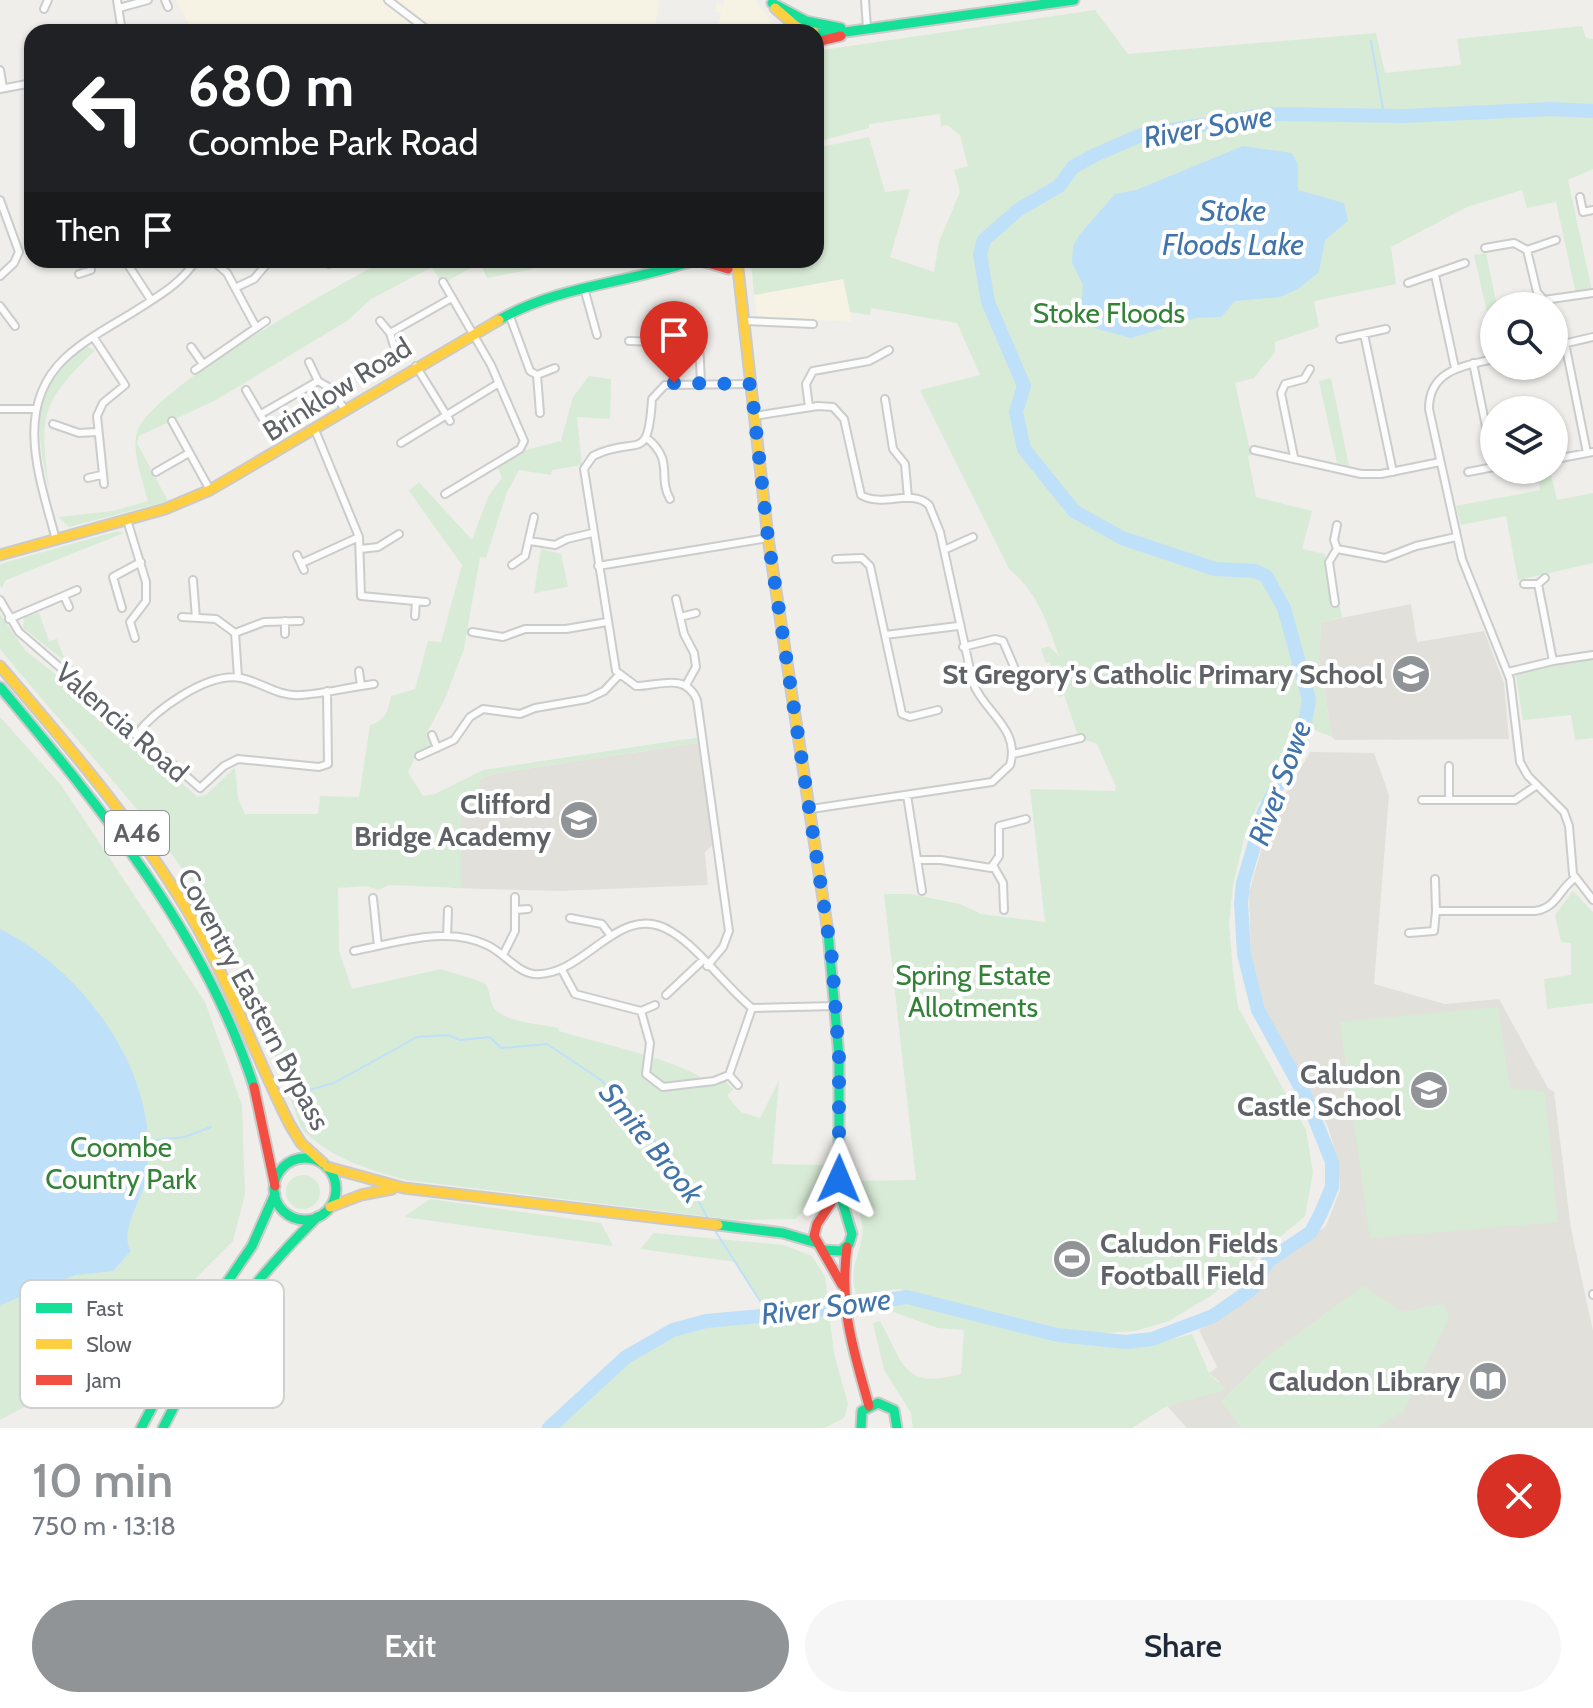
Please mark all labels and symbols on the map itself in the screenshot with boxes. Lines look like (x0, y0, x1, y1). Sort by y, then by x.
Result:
water label: River Sowe (1141, 97, 1276, 156)
water label: Stoke Floods Lake (1162, 192, 1304, 263)
park label: Stoke Floods (1033, 296, 1185, 330)
pin (640, 301, 708, 383)
street label: Brinklow Road (257, 330, 417, 448)
school or university icon: St Gregory's Catholic Primary School (1390, 653, 1432, 695)
street label: Valencia Road (49, 655, 195, 789)
place label: St Gregory's Catholic Primary School (942, 657, 1383, 691)
water label: River Sowe (1240, 715, 1319, 850)
place label: Clifford Bridge Academy (354, 787, 551, 853)
school or university icon: Clifford Bridge Academy (558, 799, 600, 841)
road number: A46 (105, 811, 169, 855)
street label: Coventry Eastern Bypass (171, 862, 337, 1136)
park label: Spring Estate Allotments (895, 958, 1051, 1024)
place label: Caludon Castle School (1237, 1057, 1401, 1123)
school or university icon: Caludon Castle School (1408, 1069, 1450, 1111)
water label: Smite Brook (591, 1075, 712, 1211)
park label: Coombe Country Park (45, 1130, 197, 1196)
position arrow (797, 1137, 881, 1221)
place label: Caludon Fields Football Field (1100, 1226, 1278, 1292)
sports icon: Caludon Fields Football Field (1051, 1238, 1093, 1280)
legend (20, 1280, 284, 1408)
water label: River Sowe (759, 1280, 893, 1333)
text: Fast (86, 1295, 124, 1322)
text: Slow (86, 1331, 132, 1358)
library icon: Caludon Library (1467, 1360, 1509, 1402)
place label: Caludon Library (1269, 1364, 1460, 1398)
text: Jam (85, 1367, 121, 1394)

